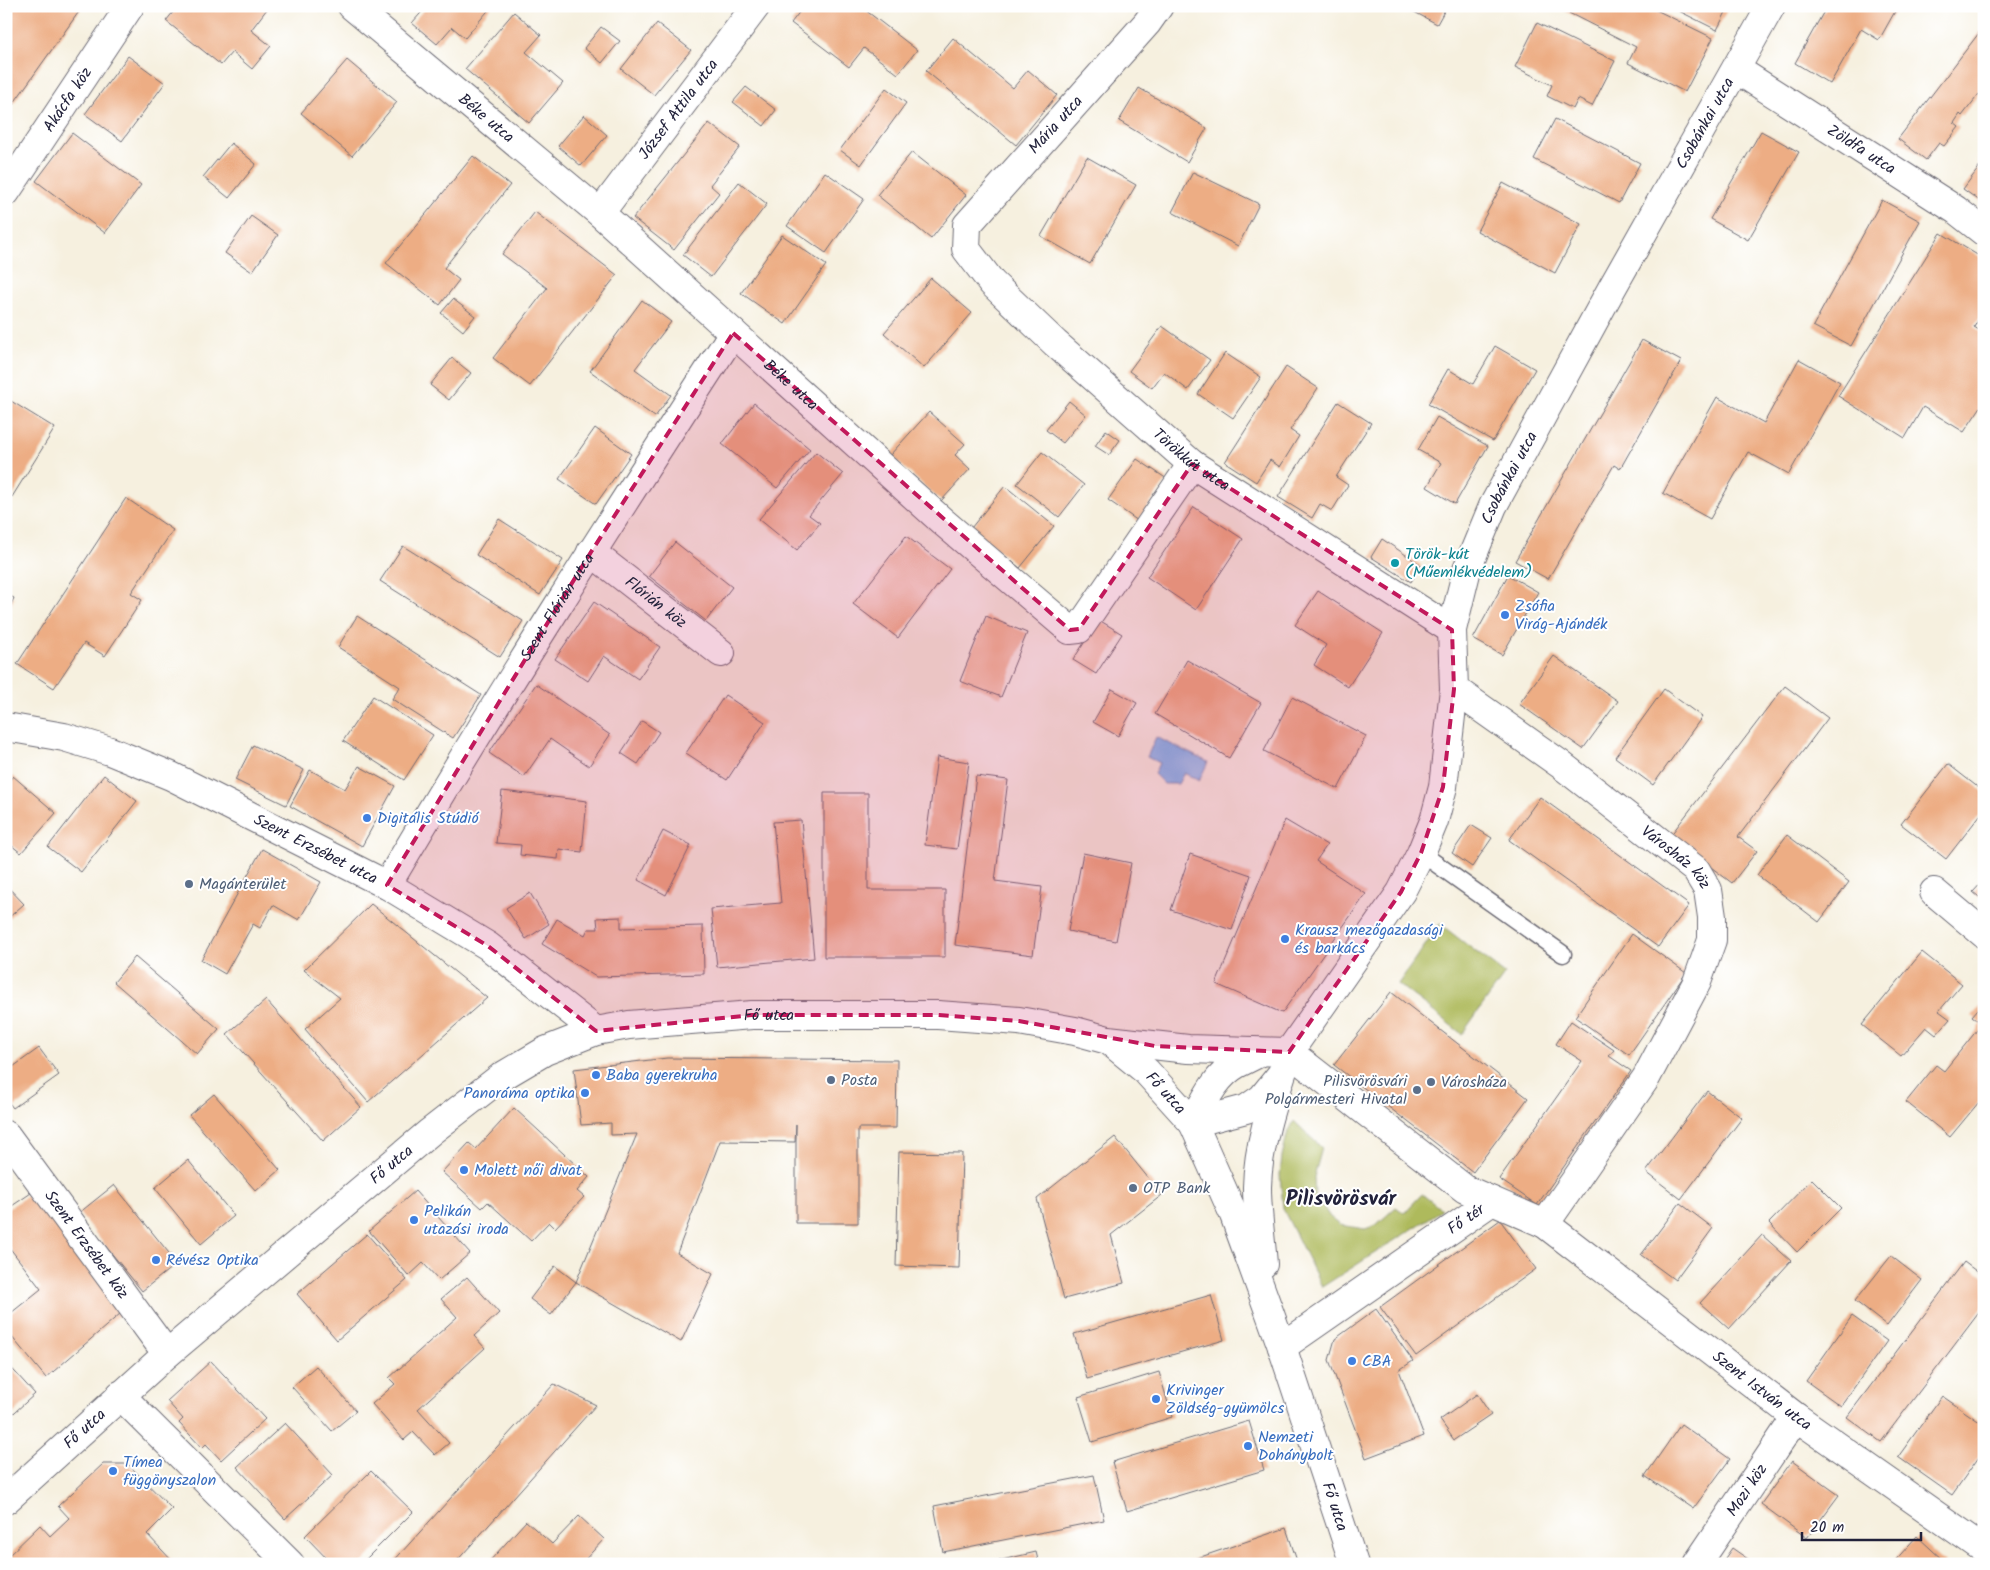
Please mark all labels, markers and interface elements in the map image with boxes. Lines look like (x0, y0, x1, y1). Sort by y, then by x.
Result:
street label: József Attila utca (632, 53, 725, 165)
street label: Akácfa köz (37, 62, 98, 137)
street label: Csobánkai utca (1669, 73, 1741, 174)
street label: Béke utca (453, 87, 520, 149)
street label: Mária utca (1023, 90, 1089, 160)
street label: Zöldfa utca (1822, 118, 1901, 181)
street label: Béke utca (758, 353, 824, 417)
street label: Törökkút utca (1147, 422, 1235, 498)
street label: Csobánkai utca (1474, 427, 1544, 528)
place label: Török-kút (Műemlékvédelem) (1405, 542, 1532, 585)
street label: Szent Flórián utca (514, 548, 601, 666)
marker: Török-kút (Műemlékvédelem) (1389, 557, 1401, 569)
street label: Flórián köz (619, 570, 692, 635)
place label: Zsófia Virág-Ajándék (1515, 594, 1608, 637)
marker: Zsófia Virág-Ajándék (1499, 609, 1511, 621)
place label: Digitális Stúdió (377, 806, 479, 831)
street label: Szent Erzsébet utca (249, 807, 382, 891)
marker: Digitális Stúdió (361, 812, 373, 824)
street label: Városház köz (1636, 819, 1717, 894)
place label: Magánterület (199, 872, 287, 897)
marker: Magánterület (183, 878, 195, 890)
place label: Krausz mezőgazdasági és barkács (1295, 918, 1444, 961)
marker: Krausz mezőgazdasági és barkács (1279, 933, 1291, 945)
street label: Fő utca (743, 1002, 794, 1028)
place label: Baba gyerekruha (606, 1063, 717, 1088)
street label: Fő utca (1140, 1066, 1192, 1120)
place label: Posta (841, 1068, 877, 1093)
marker: Baba gyerekruha (590, 1069, 602, 1081)
place label: Pilisvörösvári Polgármesteri Hivatal (1265, 1069, 1408, 1112)
place label: Városháza (1441, 1070, 1507, 1095)
marker: Posta (825, 1074, 837, 1086)
marker: Városháza (1425, 1076, 1437, 1088)
place label: Panoráma optika (464, 1081, 575, 1106)
marker: Pilisvörösvári Polgármesteri Hivatal (1411, 1084, 1423, 1096)
marker: Panoráma optika (579, 1087, 591, 1099)
street label: Fő utca (364, 1139, 419, 1190)
place label: Molett női divat (474, 1158, 583, 1183)
marker: Molett női divat (458, 1164, 470, 1176)
place label: OTP Bank (1143, 1176, 1211, 1201)
marker: OTP Bank (1127, 1182, 1139, 1194)
district label: Pilisvörösvár (1286, 1183, 1398, 1216)
street label: Szent Erzsébet köz (38, 1185, 135, 1304)
street label: Fő tér (1442, 1196, 1491, 1241)
place label: Pelikán utazási iroda (424, 1199, 509, 1242)
marker: Pelikán utazási iroda (408, 1214, 420, 1226)
place label: Révész Optika (166, 1248, 259, 1273)
marker: Révész Optika (150, 1254, 162, 1266)
street label: Szent István utca (1707, 1344, 1817, 1437)
place label: CBA (1362, 1349, 1392, 1374)
marker: CBA (1346, 1355, 1358, 1367)
place label: Krivinger Zöldség-gyümölcs (1166, 1378, 1285, 1421)
marker: Krivinger Zöldség-gyümölcs (1150, 1393, 1162, 1405)
street label: Fő utca (57, 1403, 112, 1455)
place label: Nemzeti Dohánybolt (1258, 1425, 1334, 1468)
marker: Nemzeti Dohánybolt (1242, 1440, 1254, 1452)
place label: Tímea függönyszalon (123, 1450, 216, 1493)
street label: Mozi köz (1720, 1459, 1774, 1522)
marker: Tímea függönyszalon (107, 1465, 119, 1477)
street label: Fő utca (1315, 1479, 1355, 1535)
scale bar (1802, 1510, 1921, 1542)
text: 20 m (1810, 1516, 1844, 1540)

